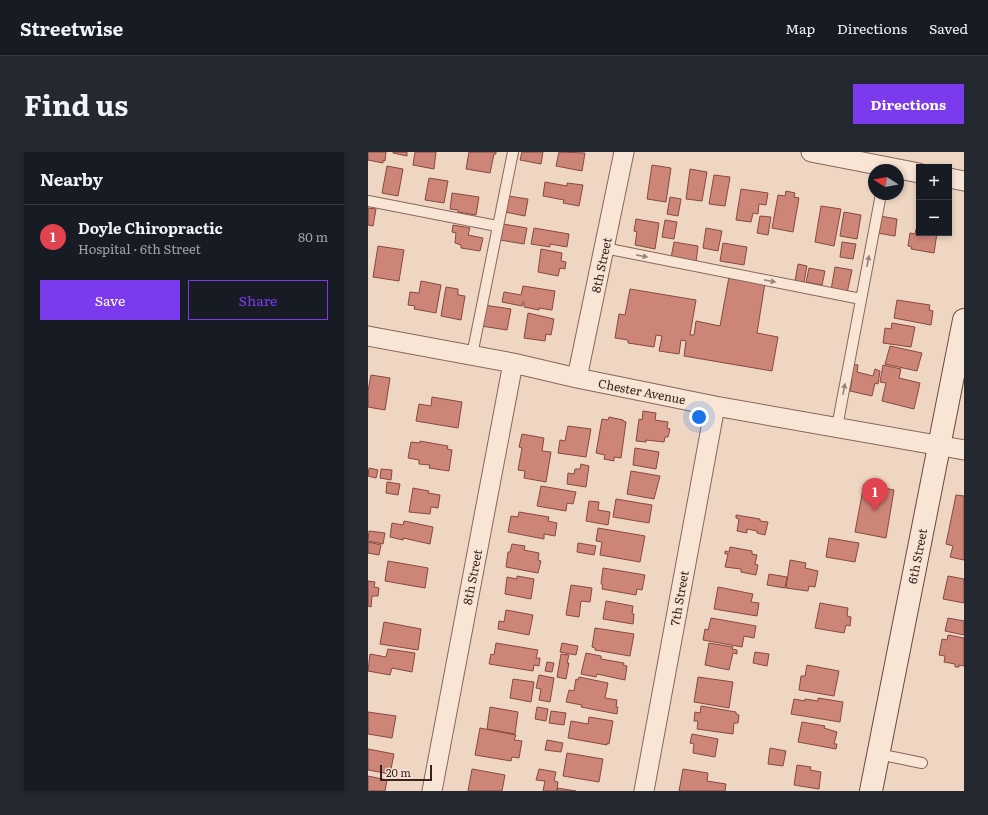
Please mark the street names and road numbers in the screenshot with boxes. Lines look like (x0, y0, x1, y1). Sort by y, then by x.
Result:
street label: 8th Street (586, 236, 616, 294)
street label: Chester Avenue (597, 374, 687, 408)
street label: 6th Street (903, 527, 931, 585)
street label: 8th Street (458, 548, 486, 606)
street label: 7th Street (665, 569, 693, 627)

